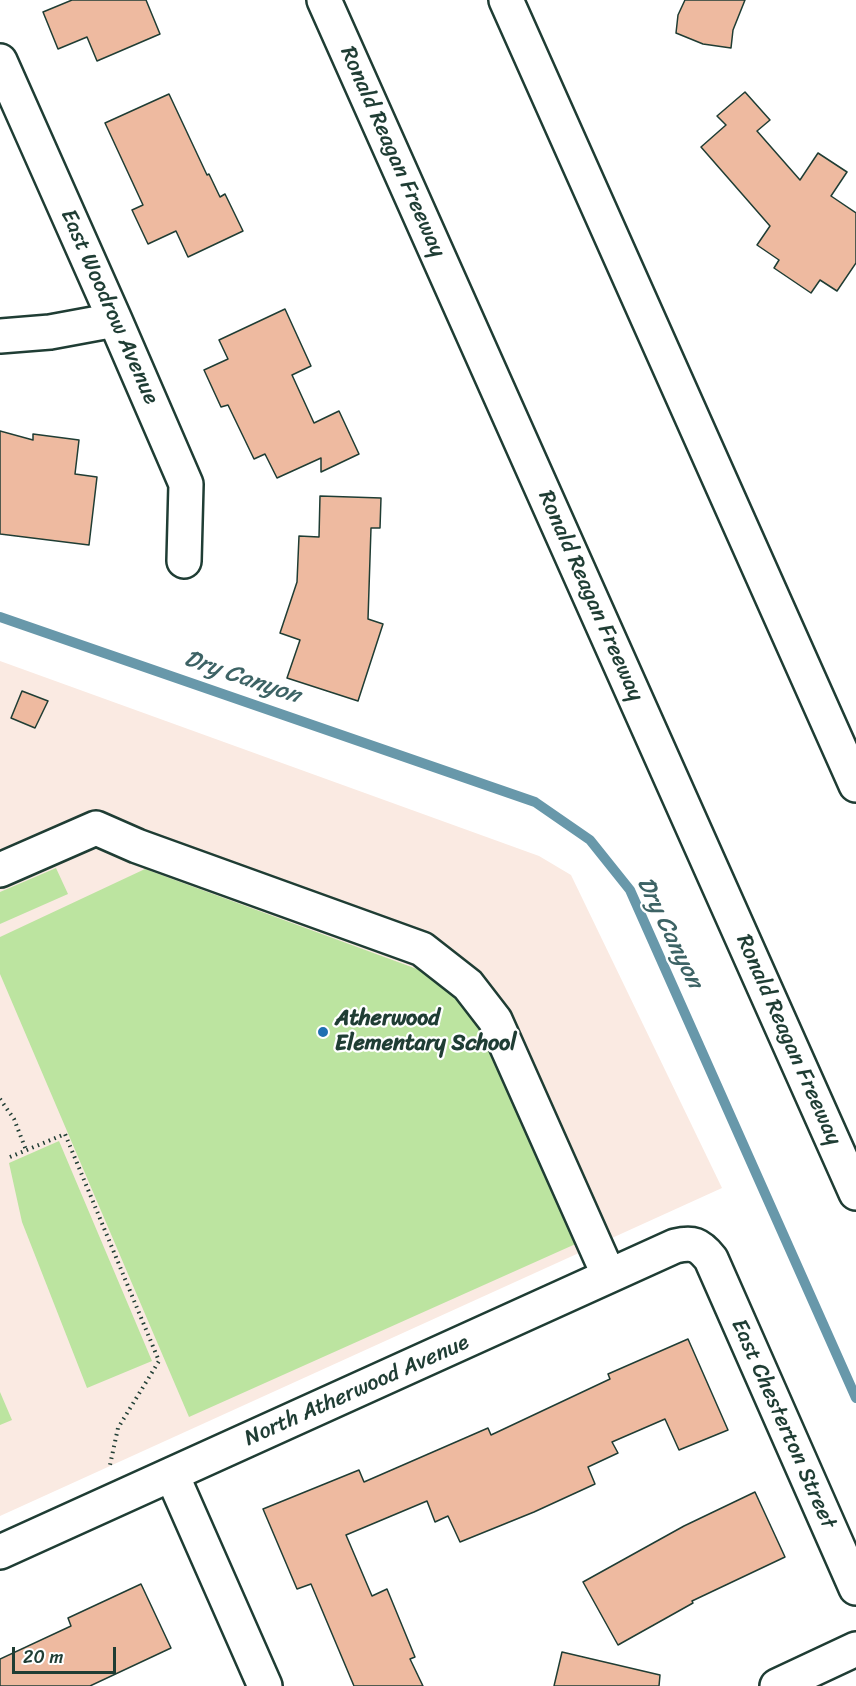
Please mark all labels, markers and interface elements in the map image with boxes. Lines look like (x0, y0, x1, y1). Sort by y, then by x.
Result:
street label: Ronald Reagan Freeway (334, 43, 450, 261)
street label: East Woodrow Avenue (54, 205, 164, 409)
street label: Ronald Reagan Freeway (532, 487, 648, 705)
water label: Dry Canyon (180, 645, 304, 711)
water label: Dry Canyon (630, 873, 708, 993)
street label: Ronald Reagan Freeway (730, 931, 846, 1149)
place label: Atherwood Elementary School (335, 1006, 517, 1058)
marker: Atherwood Elementary School (316, 1025, 330, 1039)
street label: East Chesterton Street (725, 1315, 841, 1533)
street label: North Atherwood Avenue (241, 1330, 473, 1452)
scale bar (15, 1635, 118, 1673)
text: 20 m (23, 1641, 63, 1673)

